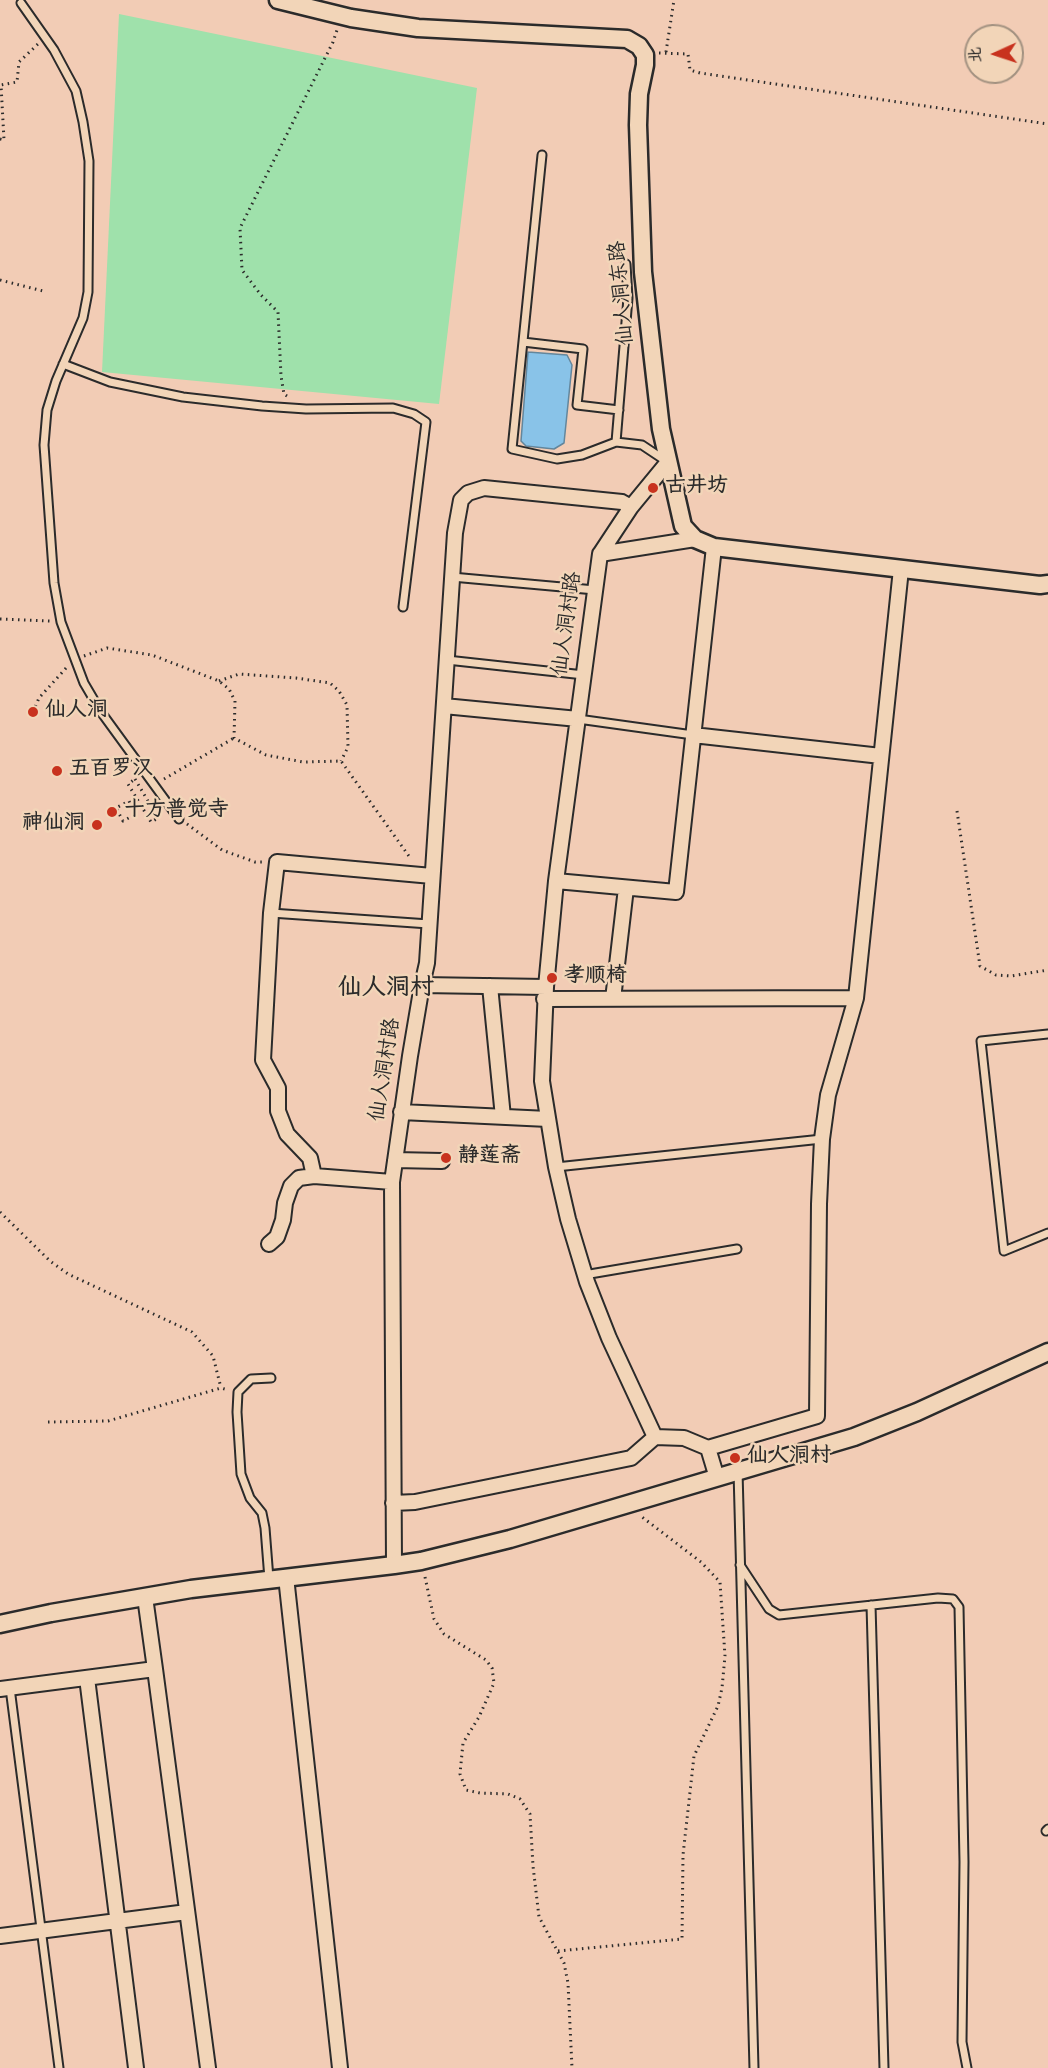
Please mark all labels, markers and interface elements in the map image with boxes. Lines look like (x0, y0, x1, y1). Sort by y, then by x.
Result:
north arrow (964, 24, 1024, 84)
text: 北 (968, 46, 987, 63)
street label: 仙人洞东路 (607, 240, 641, 346)
place label: 古井坊 (665, 475, 728, 501)
marker: 古井坊 (646, 481, 660, 495)
street label: 仙人洞村路 (549, 570, 589, 678)
place label: 仙人洞 (45, 699, 108, 725)
marker: 仙人洞 (26, 705, 40, 719)
place label: 五百罗汉 (69, 758, 153, 784)
marker: 五百罗汉 (50, 764, 64, 778)
place label: 十方普觉寺 (124, 799, 229, 825)
marker: 十方普觉寺 (105, 805, 119, 819)
place label: 神仙洞 (22, 812, 85, 838)
marker: 神仙洞 (90, 818, 104, 832)
place label: 孝顺椅 (564, 965, 627, 991)
marker: 孝顺椅 (545, 971, 559, 985)
district label: 仙人洞村 (338, 976, 434, 1004)
street label: 仙人洞村路 (366, 1016, 408, 1124)
place label: 静莲斋 (458, 1145, 521, 1171)
marker: 静莲斋 (439, 1151, 453, 1165)
place label: 仙人洞村 (747, 1445, 831, 1471)
marker: 仙人洞村 (728, 1451, 742, 1465)

